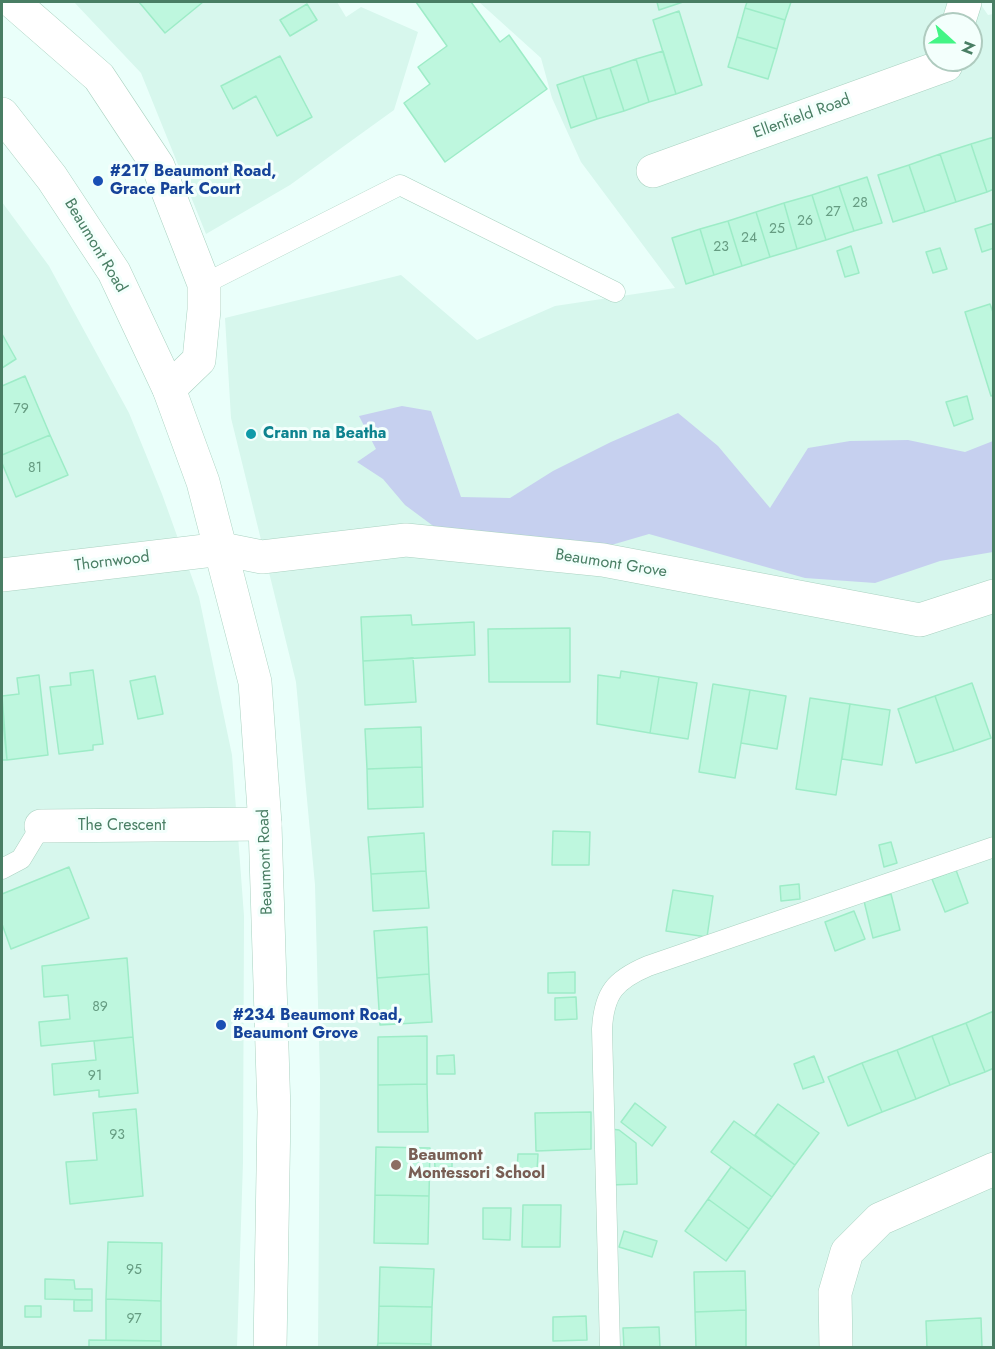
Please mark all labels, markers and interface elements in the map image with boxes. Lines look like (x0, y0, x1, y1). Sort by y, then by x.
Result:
north arrow (923, 12, 983, 72)
text: N (955, 38, 981, 58)
street label: Ellenfield Road (751, 91, 853, 143)
place label: #217 Beaumont Road, Grace Park Court (110, 162, 276, 200)
marker: #217 Beaumont Road, Grace Park Court (91, 174, 105, 188)
street label: Beaumont Road (59, 196, 131, 296)
house number: 28 (852, 196, 868, 212)
house number: 27 (825, 205, 841, 221)
house number: 26 (797, 214, 813, 230)
house number: 25 (769, 222, 785, 238)
house number: 24 (741, 231, 757, 247)
house number: 23 (713, 240, 729, 256)
house number: 79 (13, 402, 29, 418)
place label: Crann na Beatha (263, 424, 386, 444)
marker: Crann na Beatha (244, 427, 258, 441)
house number: 81 (28, 461, 42, 477)
street label: Beaumont Grove (554, 546, 668, 582)
street label: Thornwood (73, 548, 151, 576)
street label: Beaumont Road (255, 809, 277, 915)
street label: The Crescent (78, 816, 166, 836)
house number: 89 (92, 1000, 108, 1016)
place label: #234 Beaumont Road, Beaumont Grove (233, 1006, 403, 1044)
marker: #234 Beaumont Road, Beaumont Grove (214, 1018, 228, 1032)
house number: 91 (88, 1069, 102, 1085)
house number: 93 (109, 1128, 125, 1144)
place label: Beaumont Montessori School (408, 1146, 545, 1184)
marker: Beaumont Montessori School (389, 1158, 403, 1172)
house number: 95 (126, 1263, 142, 1279)
house number: 97 (127, 1312, 141, 1328)

